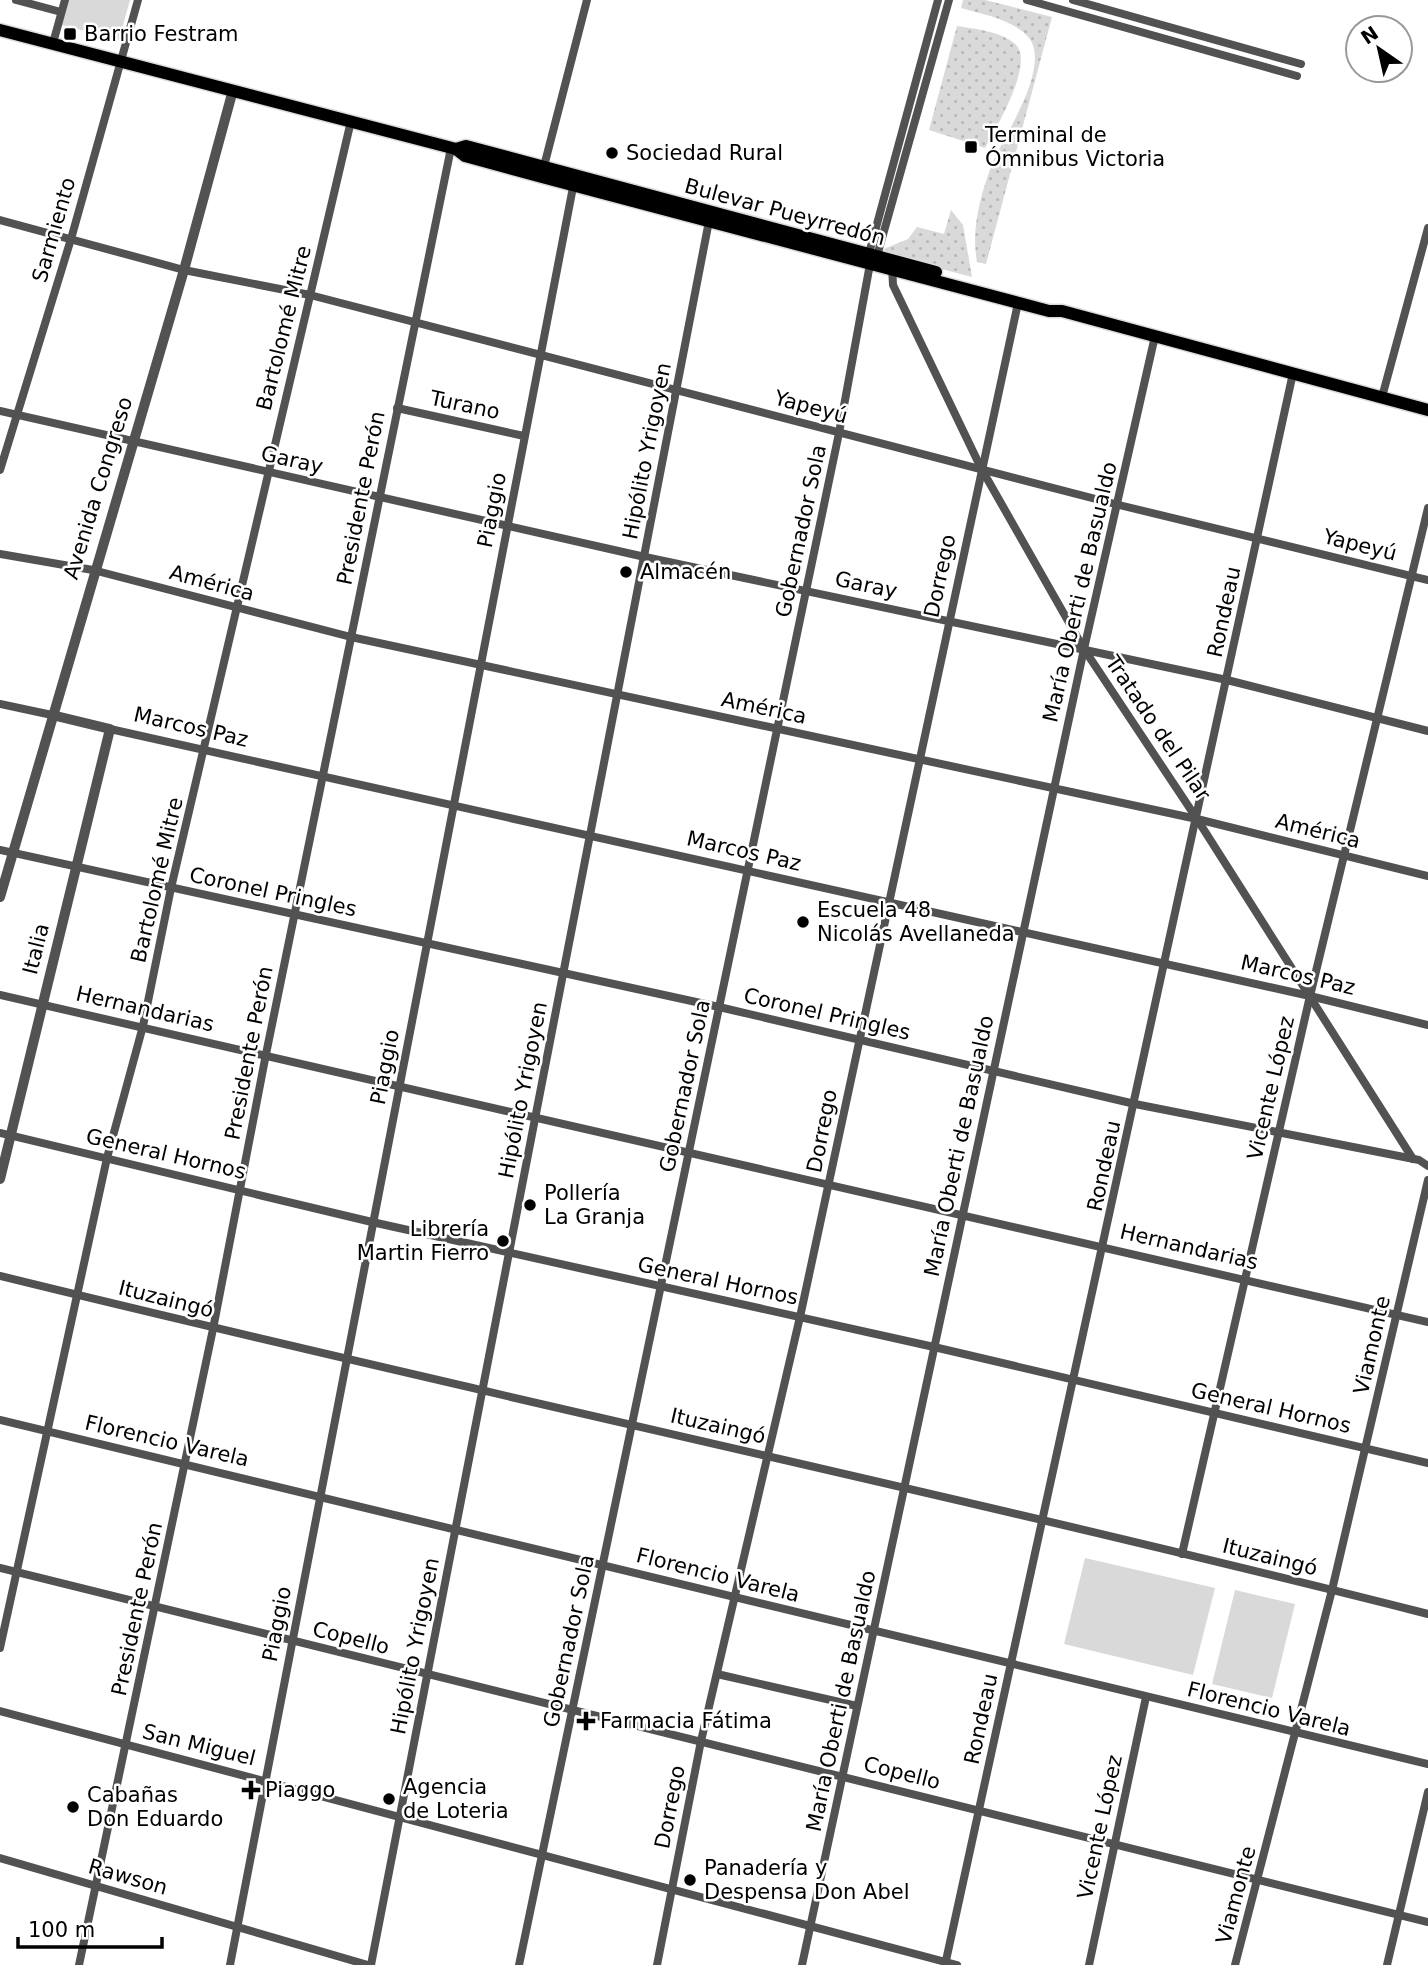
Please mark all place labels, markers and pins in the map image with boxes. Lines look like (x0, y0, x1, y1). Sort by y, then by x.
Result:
place label: Barrio Festram (84, 22, 239, 46)
marker: Barrio Festram (62, 26, 78, 42)
place label: Terminal de Ómnibus Victoria (984, 123, 1165, 171)
marker: Terminal de Ómnibus Victoria (963, 139, 979, 155)
place label: Sociedad Rural (626, 141, 783, 165)
marker: Sociedad Rural (604, 145, 620, 161)
place label: Almacén (640, 560, 731, 584)
marker: Almacén (618, 564, 634, 580)
place label: Escuela 48 Nicolás Avellaneda (817, 898, 1015, 946)
marker: Escuela 48 Nicolás Avellaneda (795, 914, 811, 930)
place label: Pollería La Granja (544, 1181, 645, 1229)
marker: Pollería La Granja (522, 1197, 538, 1213)
place label: Librería Martin Fierro (357, 1217, 489, 1265)
marker: Librería Martin Fierro (495, 1233, 511, 1249)
place label: Farmacia Fátima (600, 1709, 772, 1733)
marker: Farmacia Fátima (578, 1713, 594, 1729)
place label: Agencia de Loteria (403, 1775, 509, 1823)
place label: Piaggo (265, 1778, 335, 1802)
marker: Piaggo (243, 1782, 259, 1798)
place label: Cabañas Don Eduardo (87, 1783, 223, 1831)
marker: Agencia de Loteria (381, 1791, 397, 1807)
marker: Cabañas Don Eduardo (65, 1799, 81, 1815)
place label: Panadería y Despensa Don Abel (704, 1856, 910, 1904)
marker: Panadería y Despensa Don Abel (682, 1872, 698, 1888)

